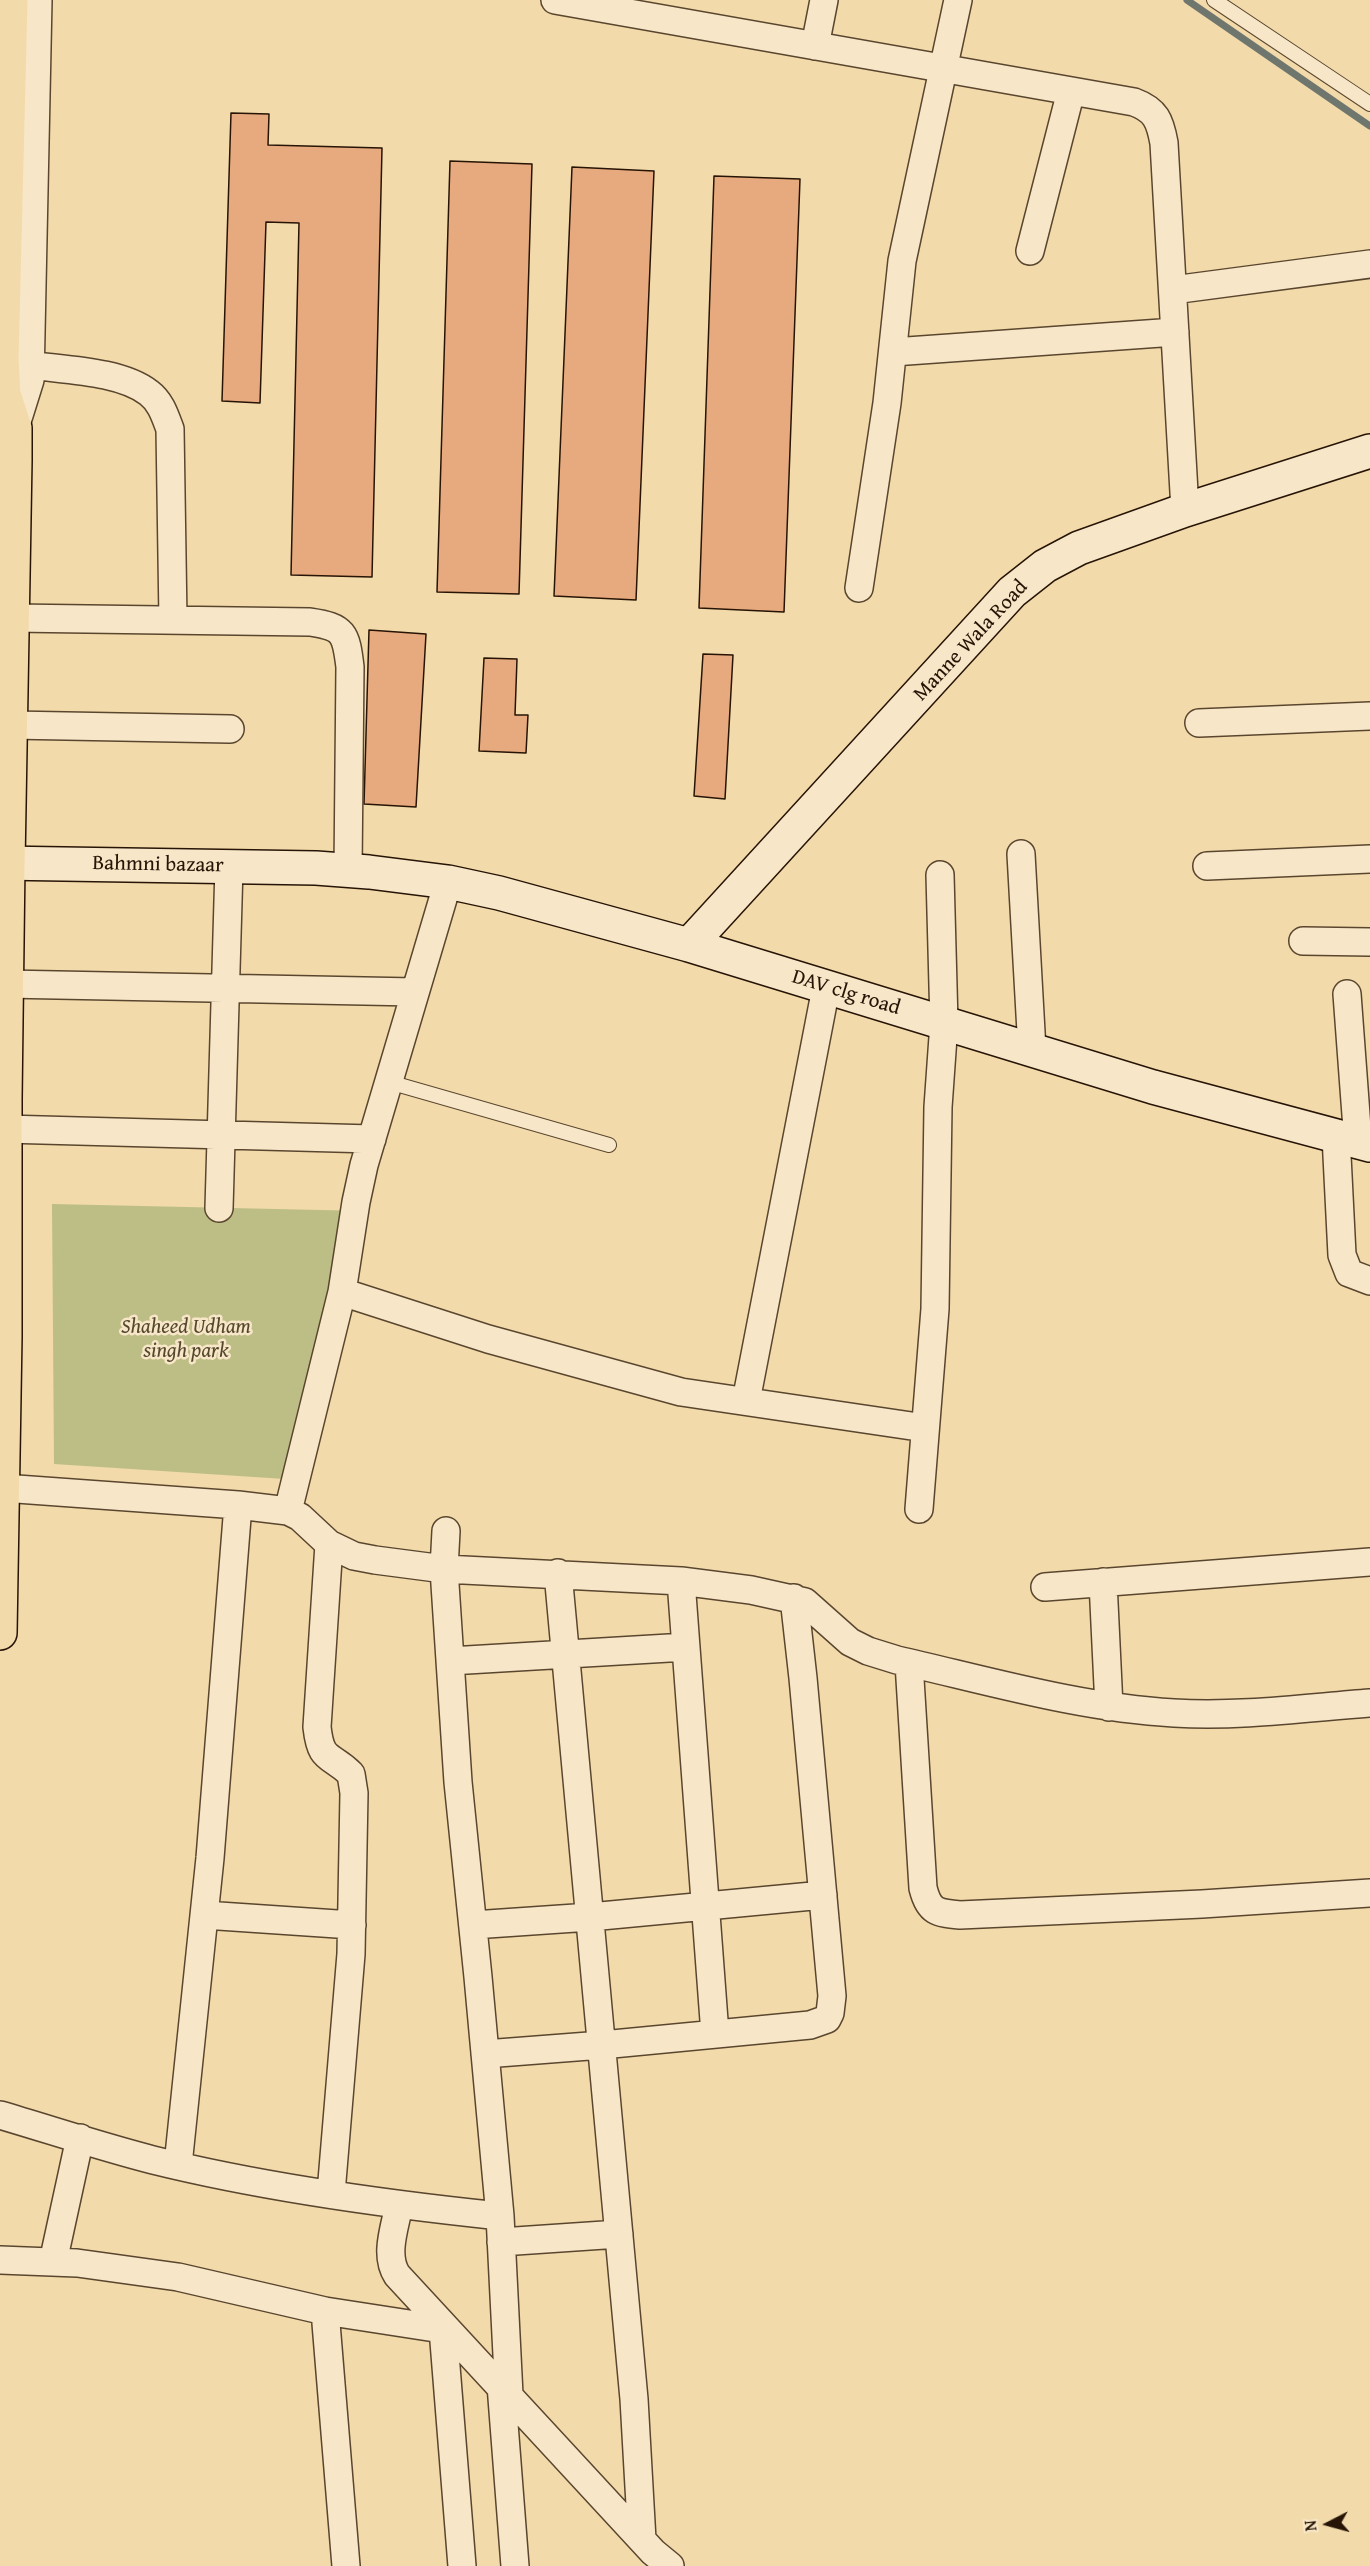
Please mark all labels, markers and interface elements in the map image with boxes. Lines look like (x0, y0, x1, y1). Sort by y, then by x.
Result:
street label: Manne Wala Road (908, 575, 1034, 707)
street label: Bahmni bazaar (92, 851, 224, 879)
street label: DAV clg road (789, 965, 903, 1021)
park label: Shaheed Udham singh park (121, 1315, 251, 1365)
north arrow (1298, 2494, 1358, 2554)
text: N (1298, 2519, 1323, 2532)

